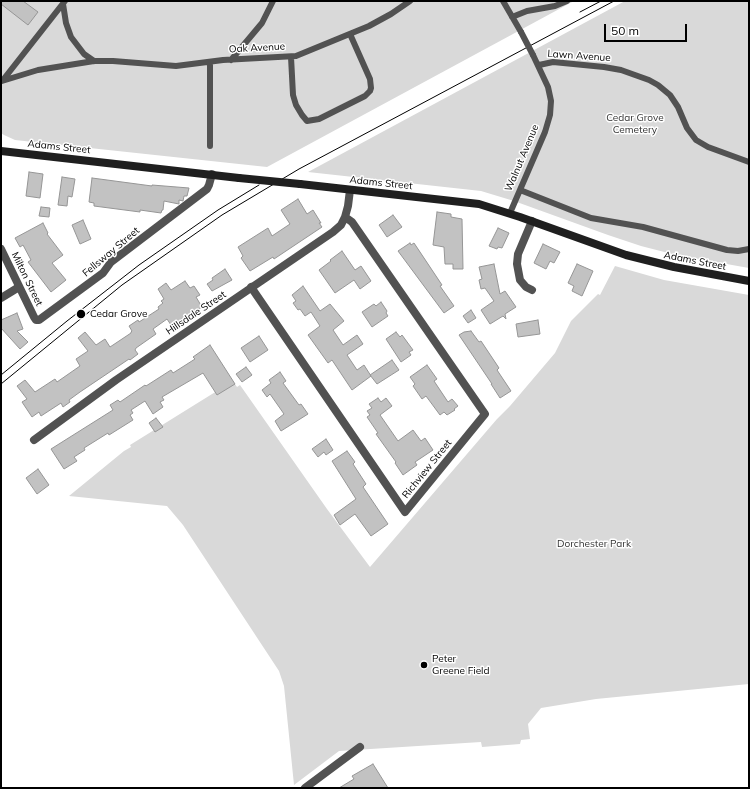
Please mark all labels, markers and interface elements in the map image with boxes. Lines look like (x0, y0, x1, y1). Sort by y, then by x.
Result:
scale bar (606, 16, 689, 42)
text: 50 m (611, 23, 639, 38)
street label: Oak Avenue (229, 41, 285, 55)
street label: Lawn Avenue (547, 48, 611, 64)
park label: Cedar Grove Cemetery (606, 112, 664, 136)
street label: Walnut Avenue (503, 123, 541, 193)
street label: Adams Street (27, 138, 91, 156)
street label: Adams Street (349, 174, 413, 192)
street label: Fellsway Street (80, 225, 142, 279)
street label: Adams Street (663, 249, 727, 273)
street label: Milton Street (9, 250, 45, 308)
street label: Hillsdale Street (164, 288, 228, 338)
marker: Cedar Grove (75, 308, 87, 320)
place label: Cedar Grove (90, 308, 147, 320)
street label: Richview Street (400, 437, 454, 501)
park label: Dorchester Park (557, 538, 631, 550)
place label: Peter Greene Field (432, 653, 489, 676)
marker: Peter Greene Field (419, 660, 429, 670)

